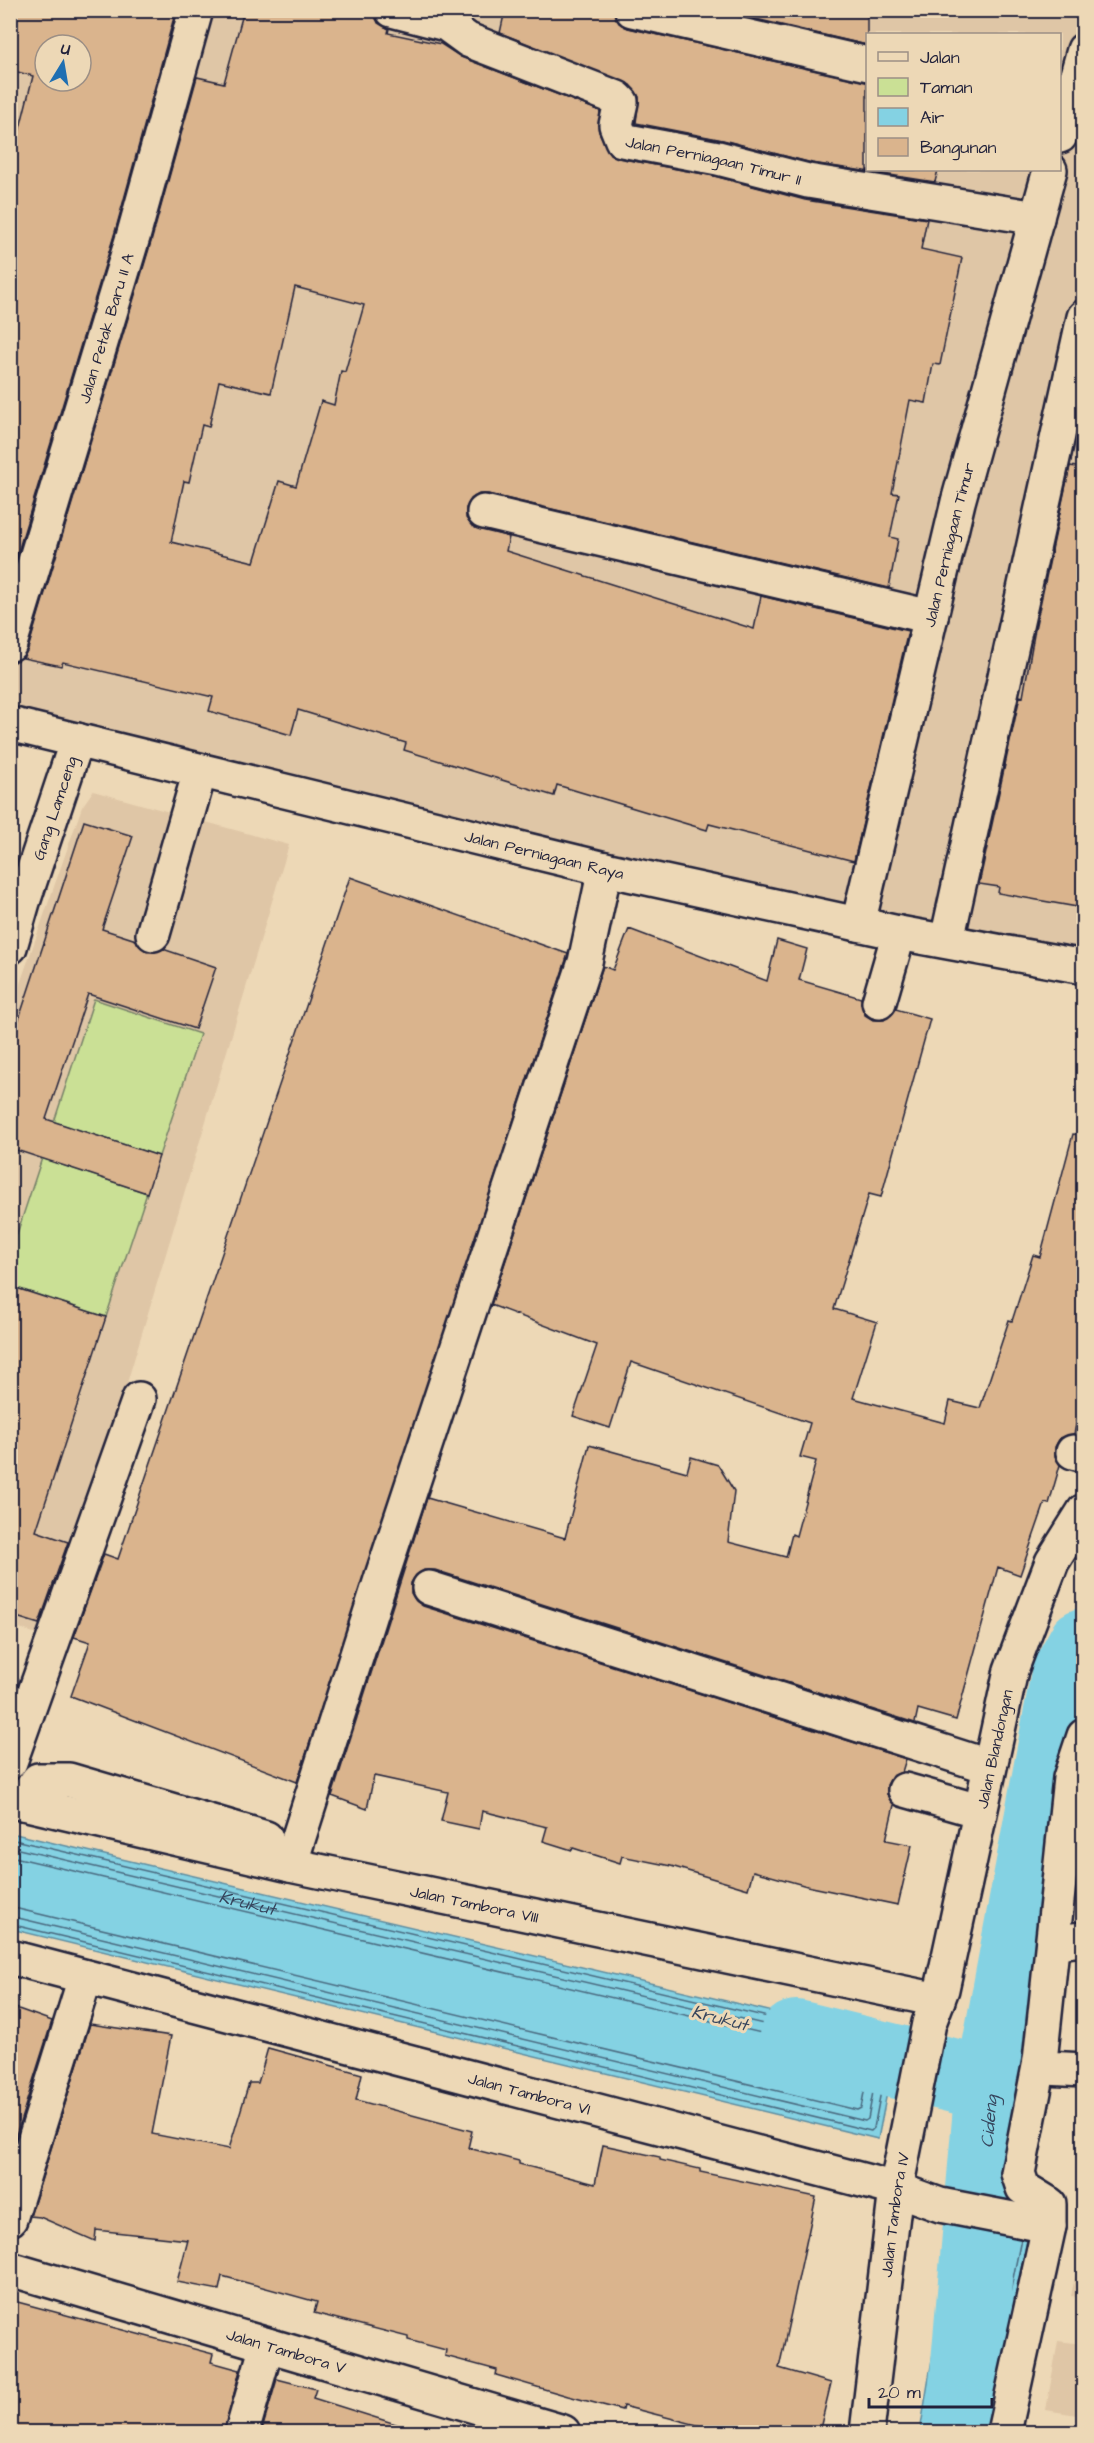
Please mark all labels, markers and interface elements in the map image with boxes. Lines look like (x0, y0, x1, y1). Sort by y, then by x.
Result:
north arrow (33, 33, 93, 93)
legend (866, 33, 1061, 171)
text: U (59, 38, 72, 61)
text: Jalan (920, 45, 960, 70)
text: Taman (920, 75, 973, 100)
text: Air (920, 105, 944, 130)
street label: Jalan Perniagaan Timur II (624, 131, 804, 191)
text: Bangunan (920, 135, 997, 161)
street label: Jalan Petak Baru II A (73, 251, 139, 406)
street label: Jalan Perniagaan Timur (919, 460, 980, 629)
street label: Gang Lamceng (28, 753, 84, 863)
street label: Jalan Perniagaan Raya (462, 825, 626, 885)
street label: Jalan Blandongan (971, 1688, 1018, 1811)
street label: Jalan Tambora VIII (408, 1880, 541, 1929)
water label: Krukut (217, 1885, 280, 1922)
water label: Krukut (689, 1999, 752, 2038)
street label: Jalan Tambora VI (465, 2067, 593, 2121)
water label: Cideng (975, 2092, 1005, 2149)
street label: Jalan Tambora IV (876, 2150, 915, 2279)
street label: Jalan Tambora V (224, 2323, 348, 2379)
scale bar (869, 2371, 992, 2409)
text: 20 m (878, 2380, 921, 2405)

